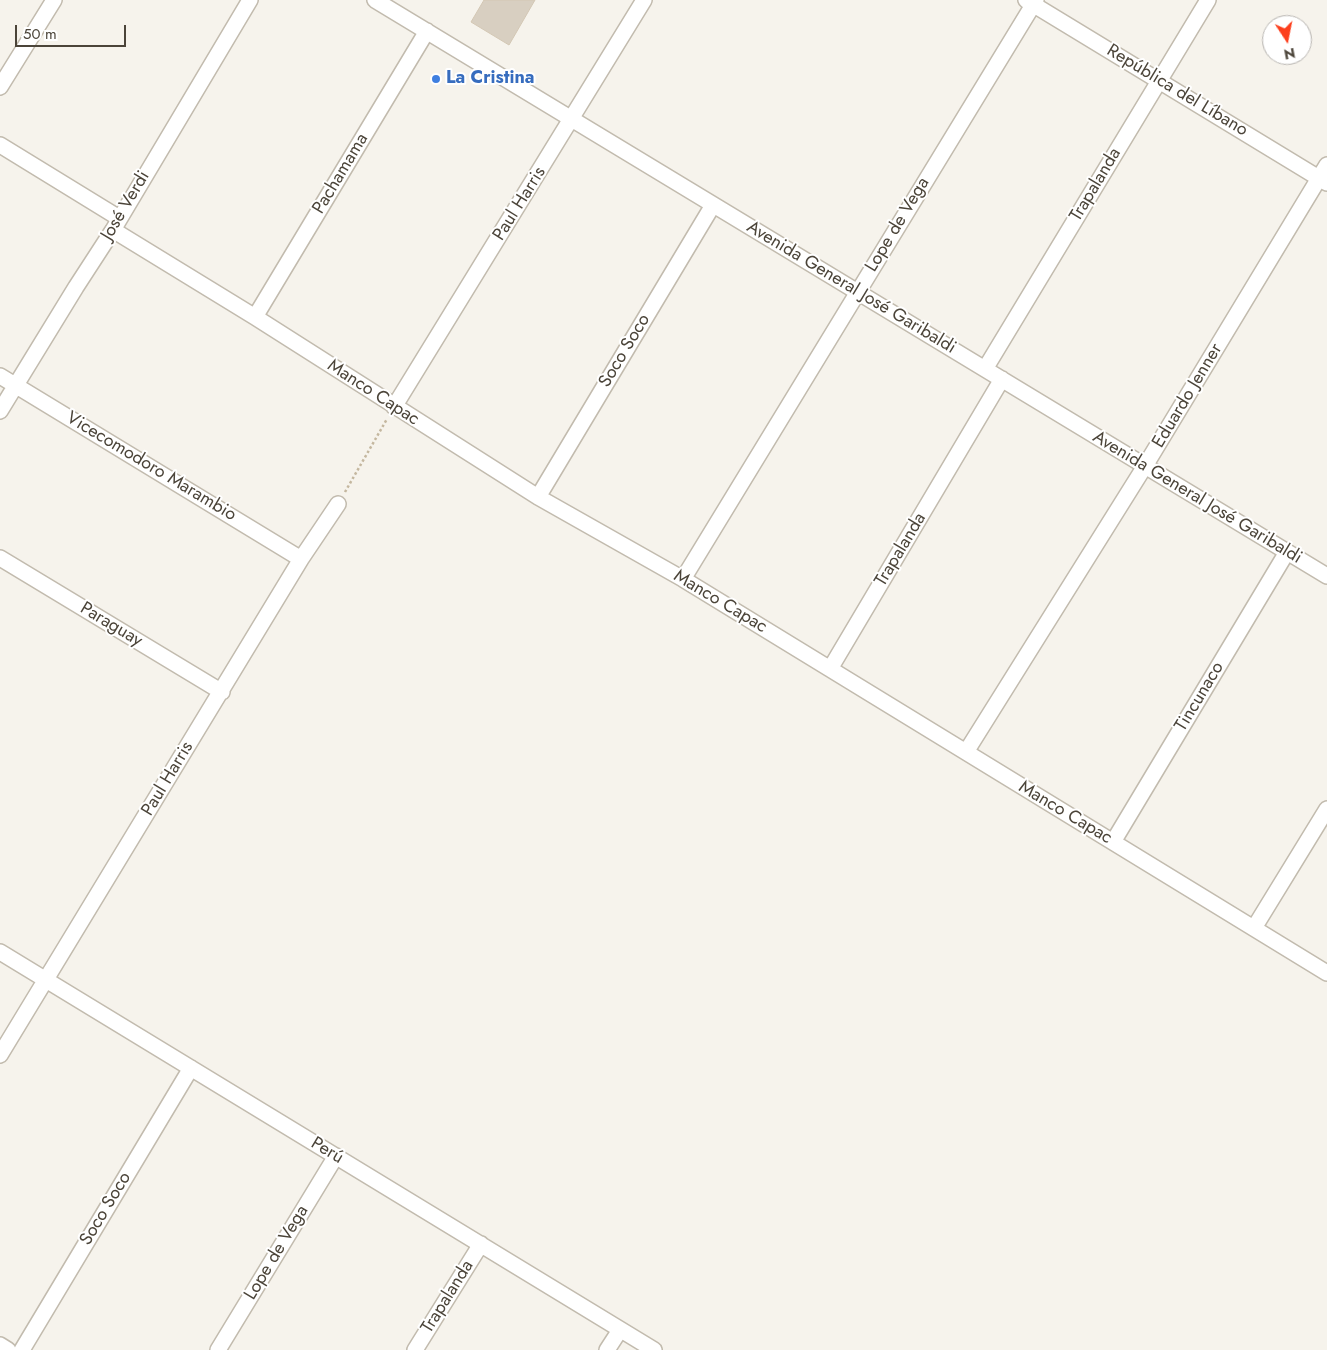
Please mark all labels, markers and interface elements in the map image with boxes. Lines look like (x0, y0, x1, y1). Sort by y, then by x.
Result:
scale bar (18, 15, 129, 47)
north arrow (1262, 15, 1312, 65)
text: 50 m (23, 23, 57, 45)
street label: República del Líbano (1103, 40, 1251, 142)
text: N (1282, 43, 1297, 65)
place label: La Cristina (446, 68, 535, 90)
marker: La Cristina (430, 73, 442, 85)
street label: Pachamama (309, 130, 373, 218)
street label: Trapalanda (1066, 144, 1126, 226)
street label: Paul Harris (489, 163, 551, 245)
street label: José Verdi (97, 167, 155, 245)
street label: Lope de Vega (861, 174, 935, 276)
street label: Avenida General José Garibaldi (742, 217, 960, 359)
street label: Soco Soco (595, 310, 655, 392)
street label: Eduardo Jenner (1148, 340, 1228, 452)
street label: Manco Capac (323, 355, 423, 431)
street label: Vicecomodoro Marambio (62, 408, 240, 526)
street label: Avenida General José Garibaldi (1088, 427, 1306, 569)
street label: Trapalanda (871, 509, 931, 591)
street label: Manco Capac (669, 566, 771, 638)
street label: Paraguay (76, 598, 146, 652)
street label: Tincunaco (1171, 658, 1229, 736)
street label: Paul Harris (137, 738, 199, 820)
street label: Manco Capac (1014, 777, 1116, 849)
street label: Perú (307, 1133, 347, 1169)
street label: Soco Soco (76, 1168, 136, 1250)
street label: Lope de Vega (240, 1202, 314, 1304)
street label: Trapalanda (417, 1257, 479, 1337)

